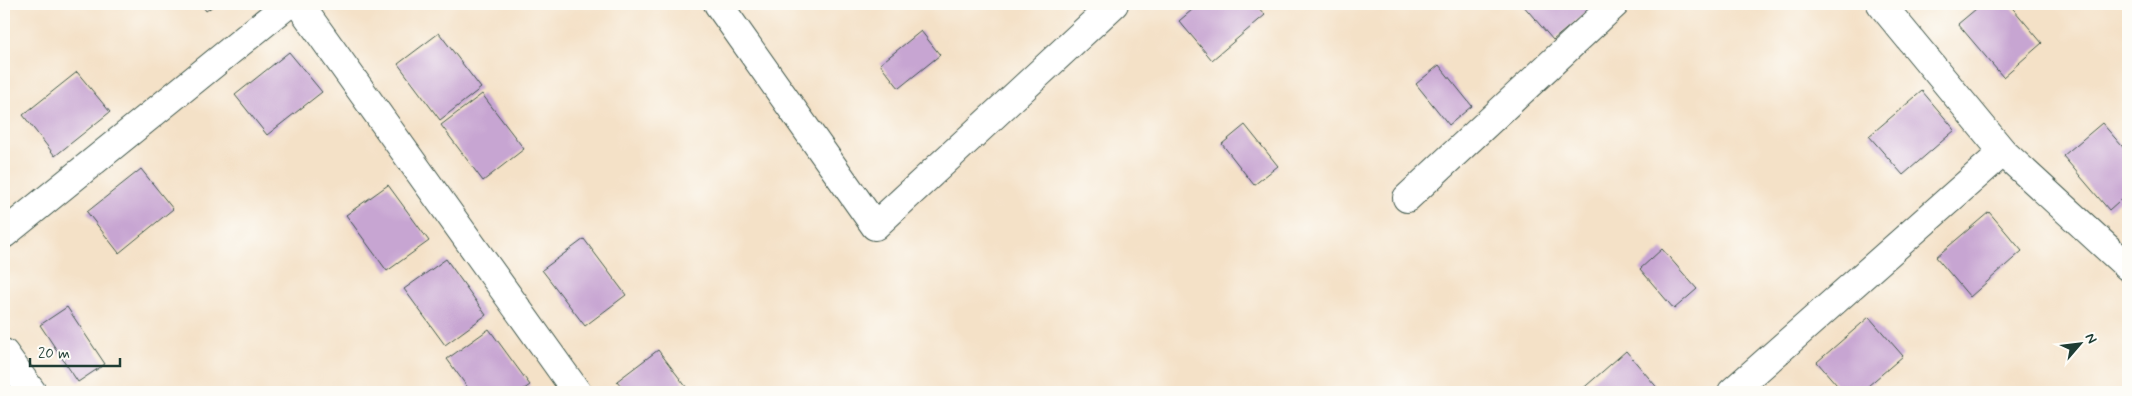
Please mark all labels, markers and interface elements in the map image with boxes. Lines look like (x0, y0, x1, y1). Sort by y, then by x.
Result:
north arrow (2054, 318, 2104, 368)
text: N (2080, 330, 2101, 347)
scale bar (30, 336, 120, 368)
text: 20 m (38, 344, 70, 364)

